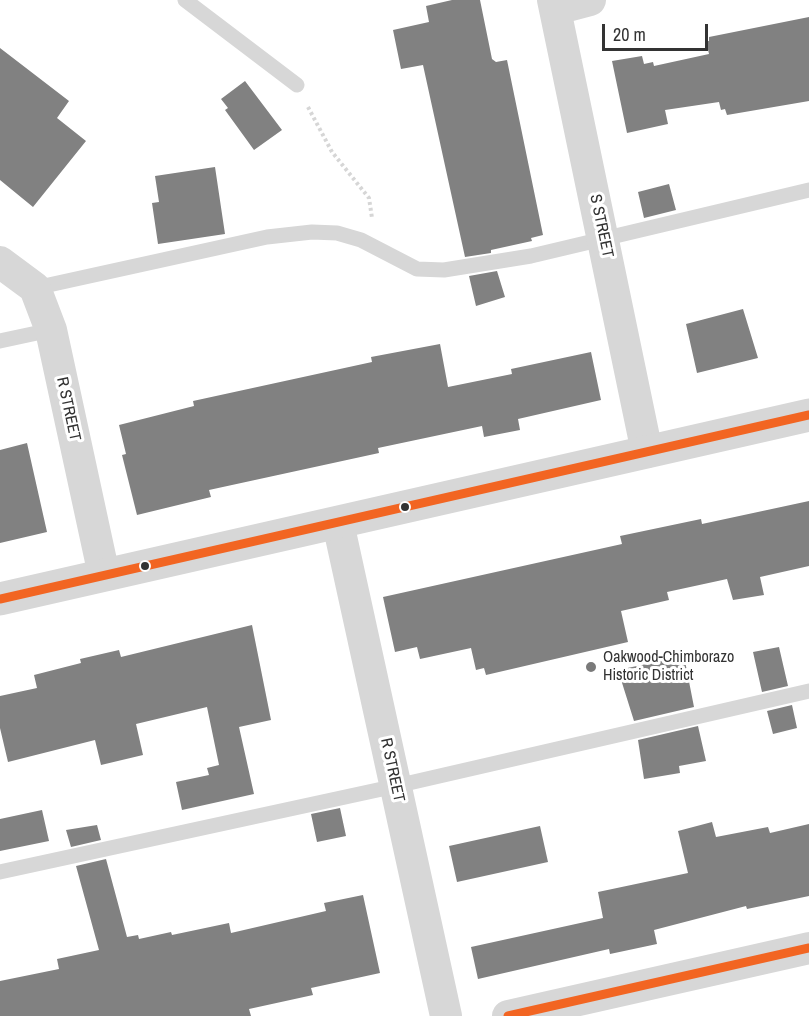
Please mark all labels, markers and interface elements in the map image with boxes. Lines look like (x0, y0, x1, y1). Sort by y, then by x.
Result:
scale bar (605, 12, 712, 50)
text: 20 m (613, 22, 646, 47)
street label: S STREET (585, 193, 617, 259)
street label: R STREET (52, 375, 84, 443)
unlabelled marker (399, 501, 411, 513)
unlabelled marker (139, 560, 151, 572)
place label: Oakwood-Chimborazo Historic District (603, 648, 734, 686)
marker: Oakwood-Chimborazo Historic District (584, 660, 598, 674)
street label: R STREET (376, 736, 408, 804)

